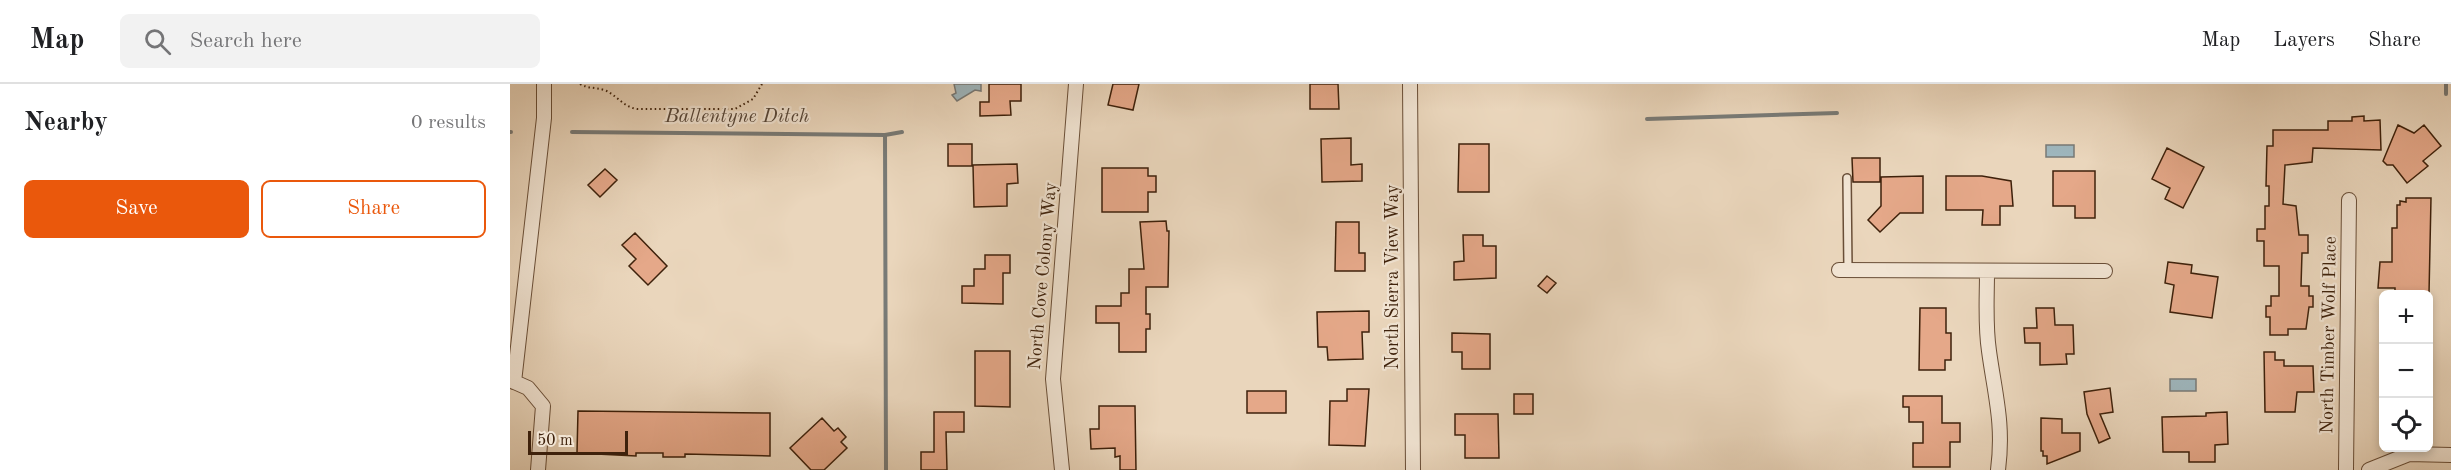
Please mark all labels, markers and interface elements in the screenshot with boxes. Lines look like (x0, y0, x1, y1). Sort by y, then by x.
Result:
search box (120, 14, 540, 68)
icon: search (141, 25, 174, 58)
text: Map (30, 27, 84, 55)
text: Search here (189, 30, 302, 52)
text: Map (2201, 30, 2240, 51)
text: Layers (2273, 30, 2335, 51)
text: Share (2368, 30, 2421, 51)
water label: Ballentyne Ditch (664, 107, 809, 127)
text: Nearby (24, 110, 108, 136)
text: 0 results (411, 113, 486, 133)
button: Save (24, 180, 249, 238)
button: Share (261, 180, 486, 238)
street label: North Cove Colony Way (1026, 181, 1060, 371)
street label: North Sierra View Way (1384, 184, 1402, 370)
street label: North Timber Wolf Place (2318, 236, 2340, 434)
map controls (2379, 290, 2433, 452)
button: + (2379, 290, 2433, 344)
button: − (2379, 344, 2433, 398)
button: locate (2379, 398, 2433, 452)
scale bar (528, 428, 628, 456)
text: 50 m (537, 433, 573, 449)

